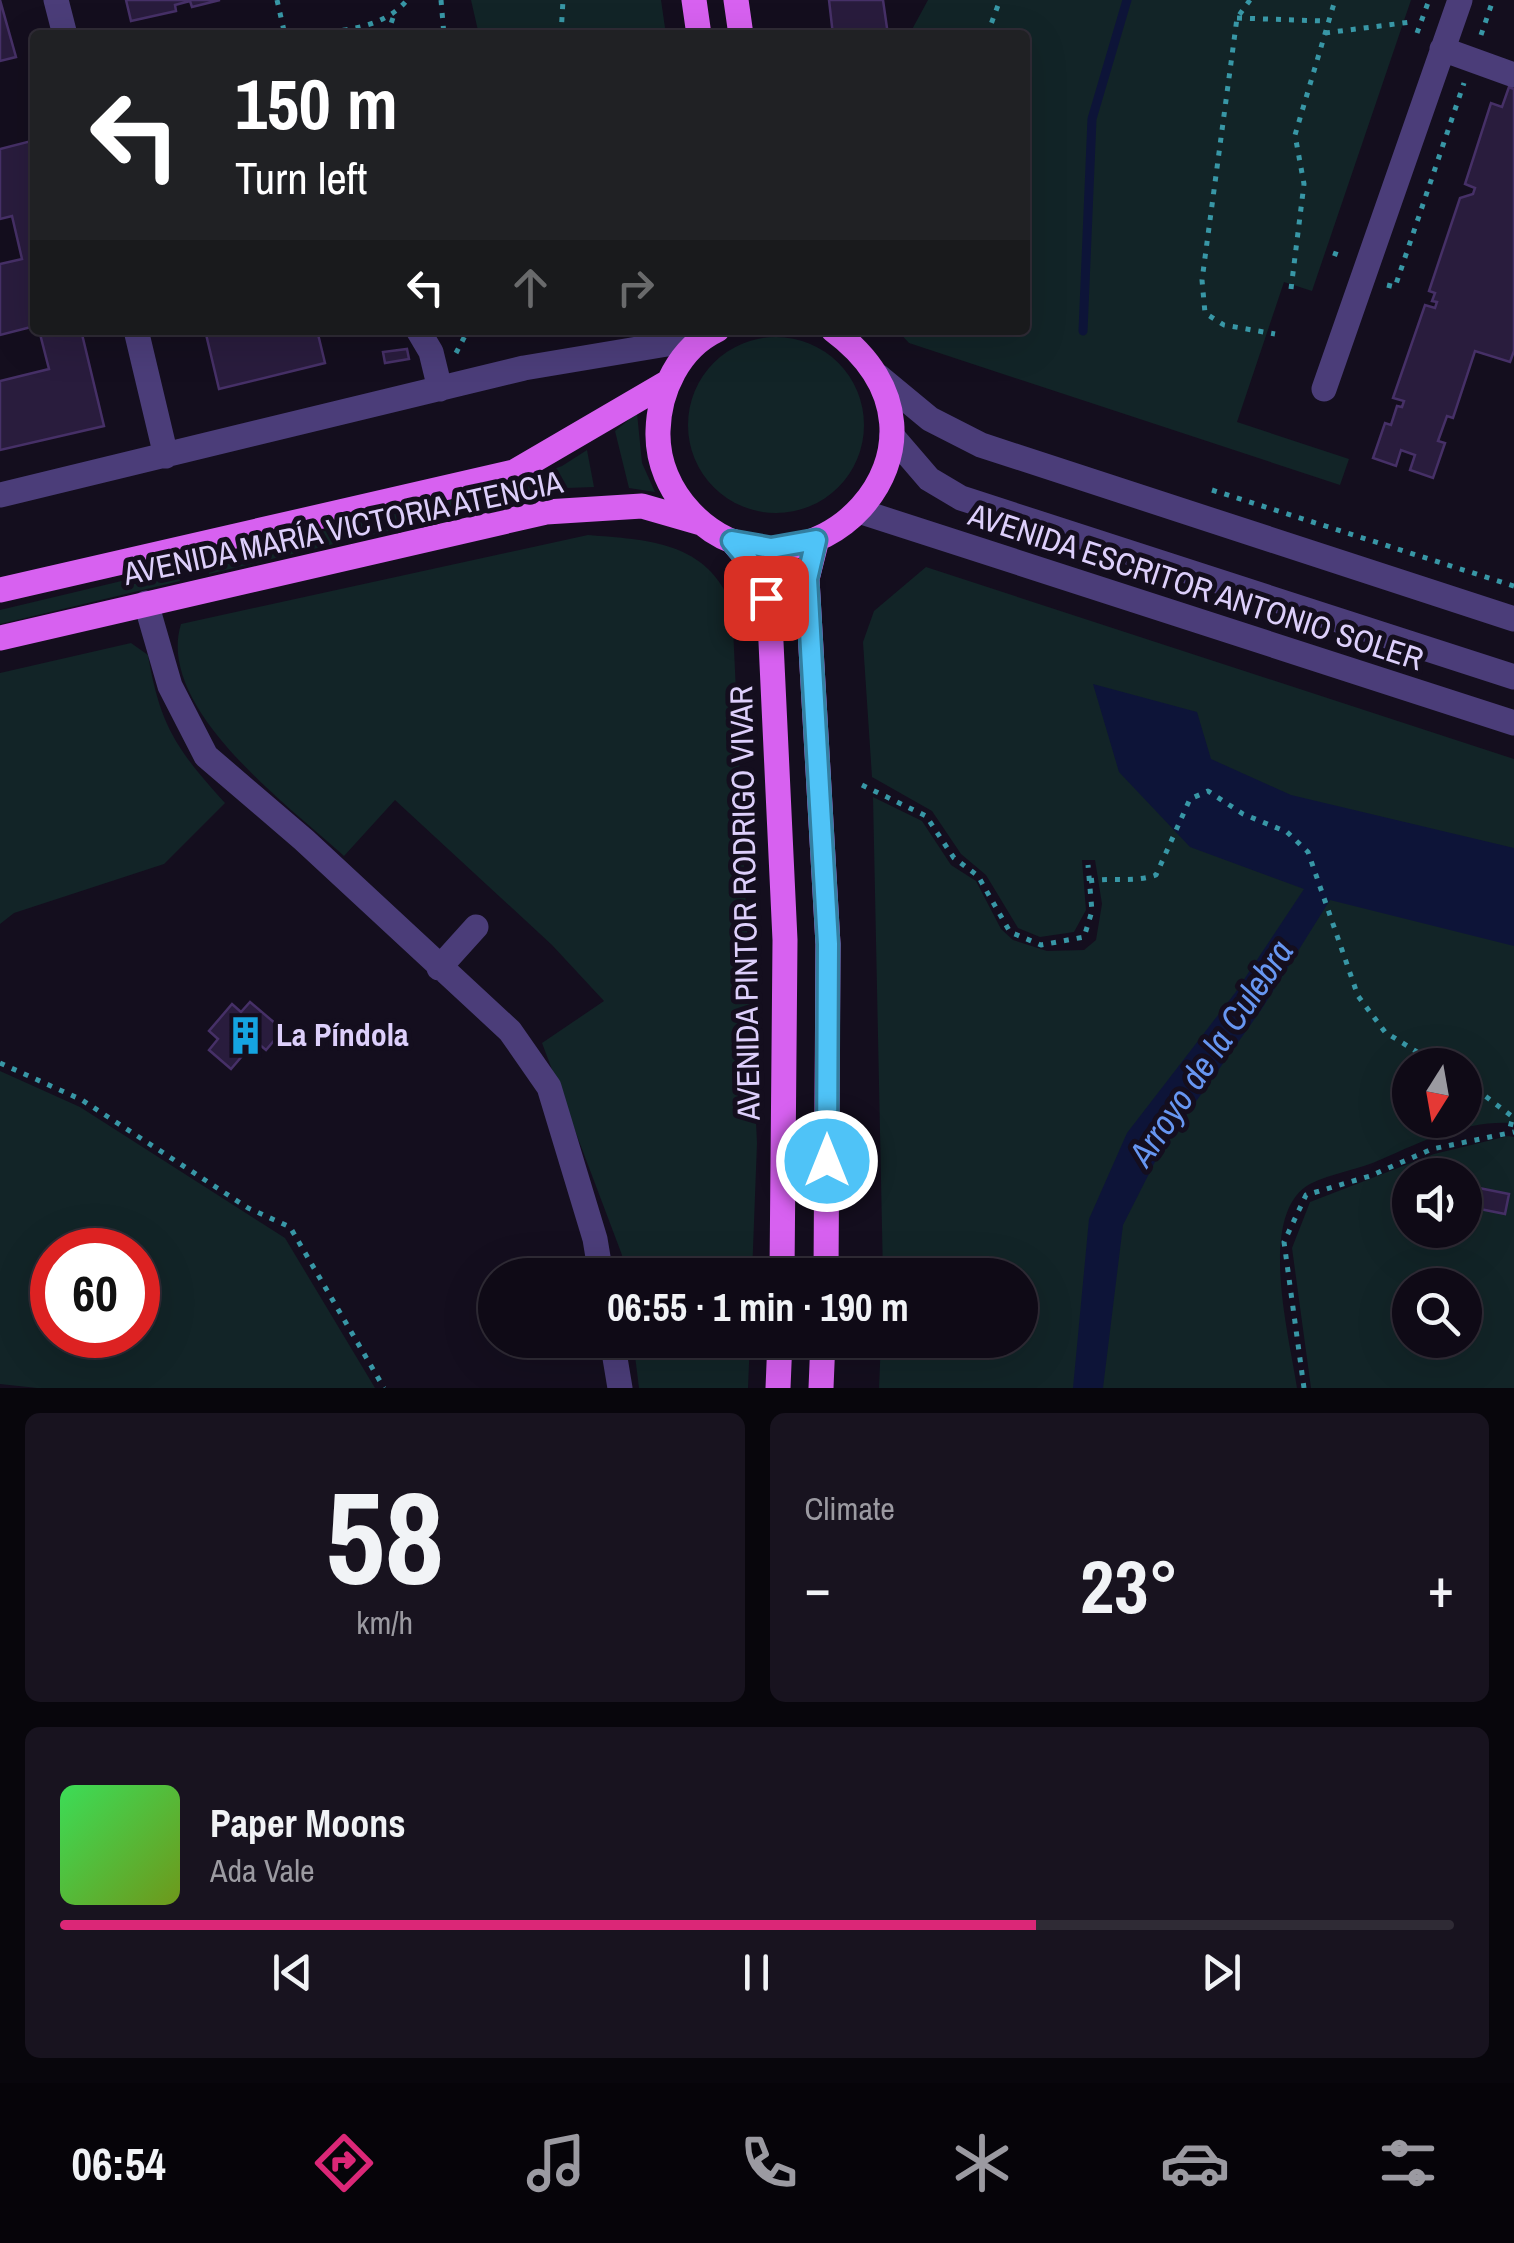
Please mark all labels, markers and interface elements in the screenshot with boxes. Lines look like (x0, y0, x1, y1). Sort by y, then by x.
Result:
text: 150 m (235, 57, 398, 151)
icon: left (70, 70, 200, 200)
text: Turn left (235, 147, 367, 208)
icon: left (398, 260, 453, 315)
icon: ahead (503, 260, 558, 315)
icon: right (608, 260, 663, 315)
street label: AVENIDA MARÍA VICTORIA ATENCIA (118, 460, 567, 595)
street label: AVENIDA ESCRITOR ANTONIO SOLER (962, 492, 1429, 680)
pin (724, 556, 809, 641)
icon: arrive (739, 571, 794, 626)
street label: AVENIDA PINTOR RODRIGO VIVAR (719, 685, 770, 1122)
water label: Arroyo de la Culebra (1116, 930, 1304, 1177)
place label: La Píndola (276, 1013, 409, 1056)
building icon: La Píndola (225, 1014, 267, 1056)
north arrow (1392, 1048, 1482, 1138)
map controls (1392, 1048, 1482, 1358)
position arrow (775, 1109, 879, 1213)
button: sound (1392, 1158, 1482, 1248)
speed limit sign: 60 (30, 1228, 160, 1358)
button: search (1392, 1268, 1482, 1358)
text: 06:55 · 1 min · 190 m (607, 1282, 909, 1333)
text: 58 (325, 1448, 444, 1624)
text: Climate (805, 1487, 895, 1530)
text: 23° (1080, 1535, 1178, 1636)
text: − (805, 1550, 831, 1624)
text: + (1428, 1550, 1454, 1624)
text: km/h (356, 1601, 413, 1644)
text: Paper Moons (210, 1798, 406, 1849)
text: Ada Vale (210, 1849, 315, 1892)
icon: previous (265, 1945, 320, 2000)
icon: pause (729, 1945, 784, 2000)
icon: next (1194, 1945, 1249, 2000)
icon: directions (309, 2128, 379, 2198)
icon: music (521, 2128, 591, 2198)
icon: phone (734, 2128, 804, 2198)
icon: climate (947, 2128, 1017, 2198)
icon: car (1160, 2128, 1230, 2198)
icon: filters (1373, 2128, 1443, 2198)
text: 06:54 (71, 2133, 166, 2194)

